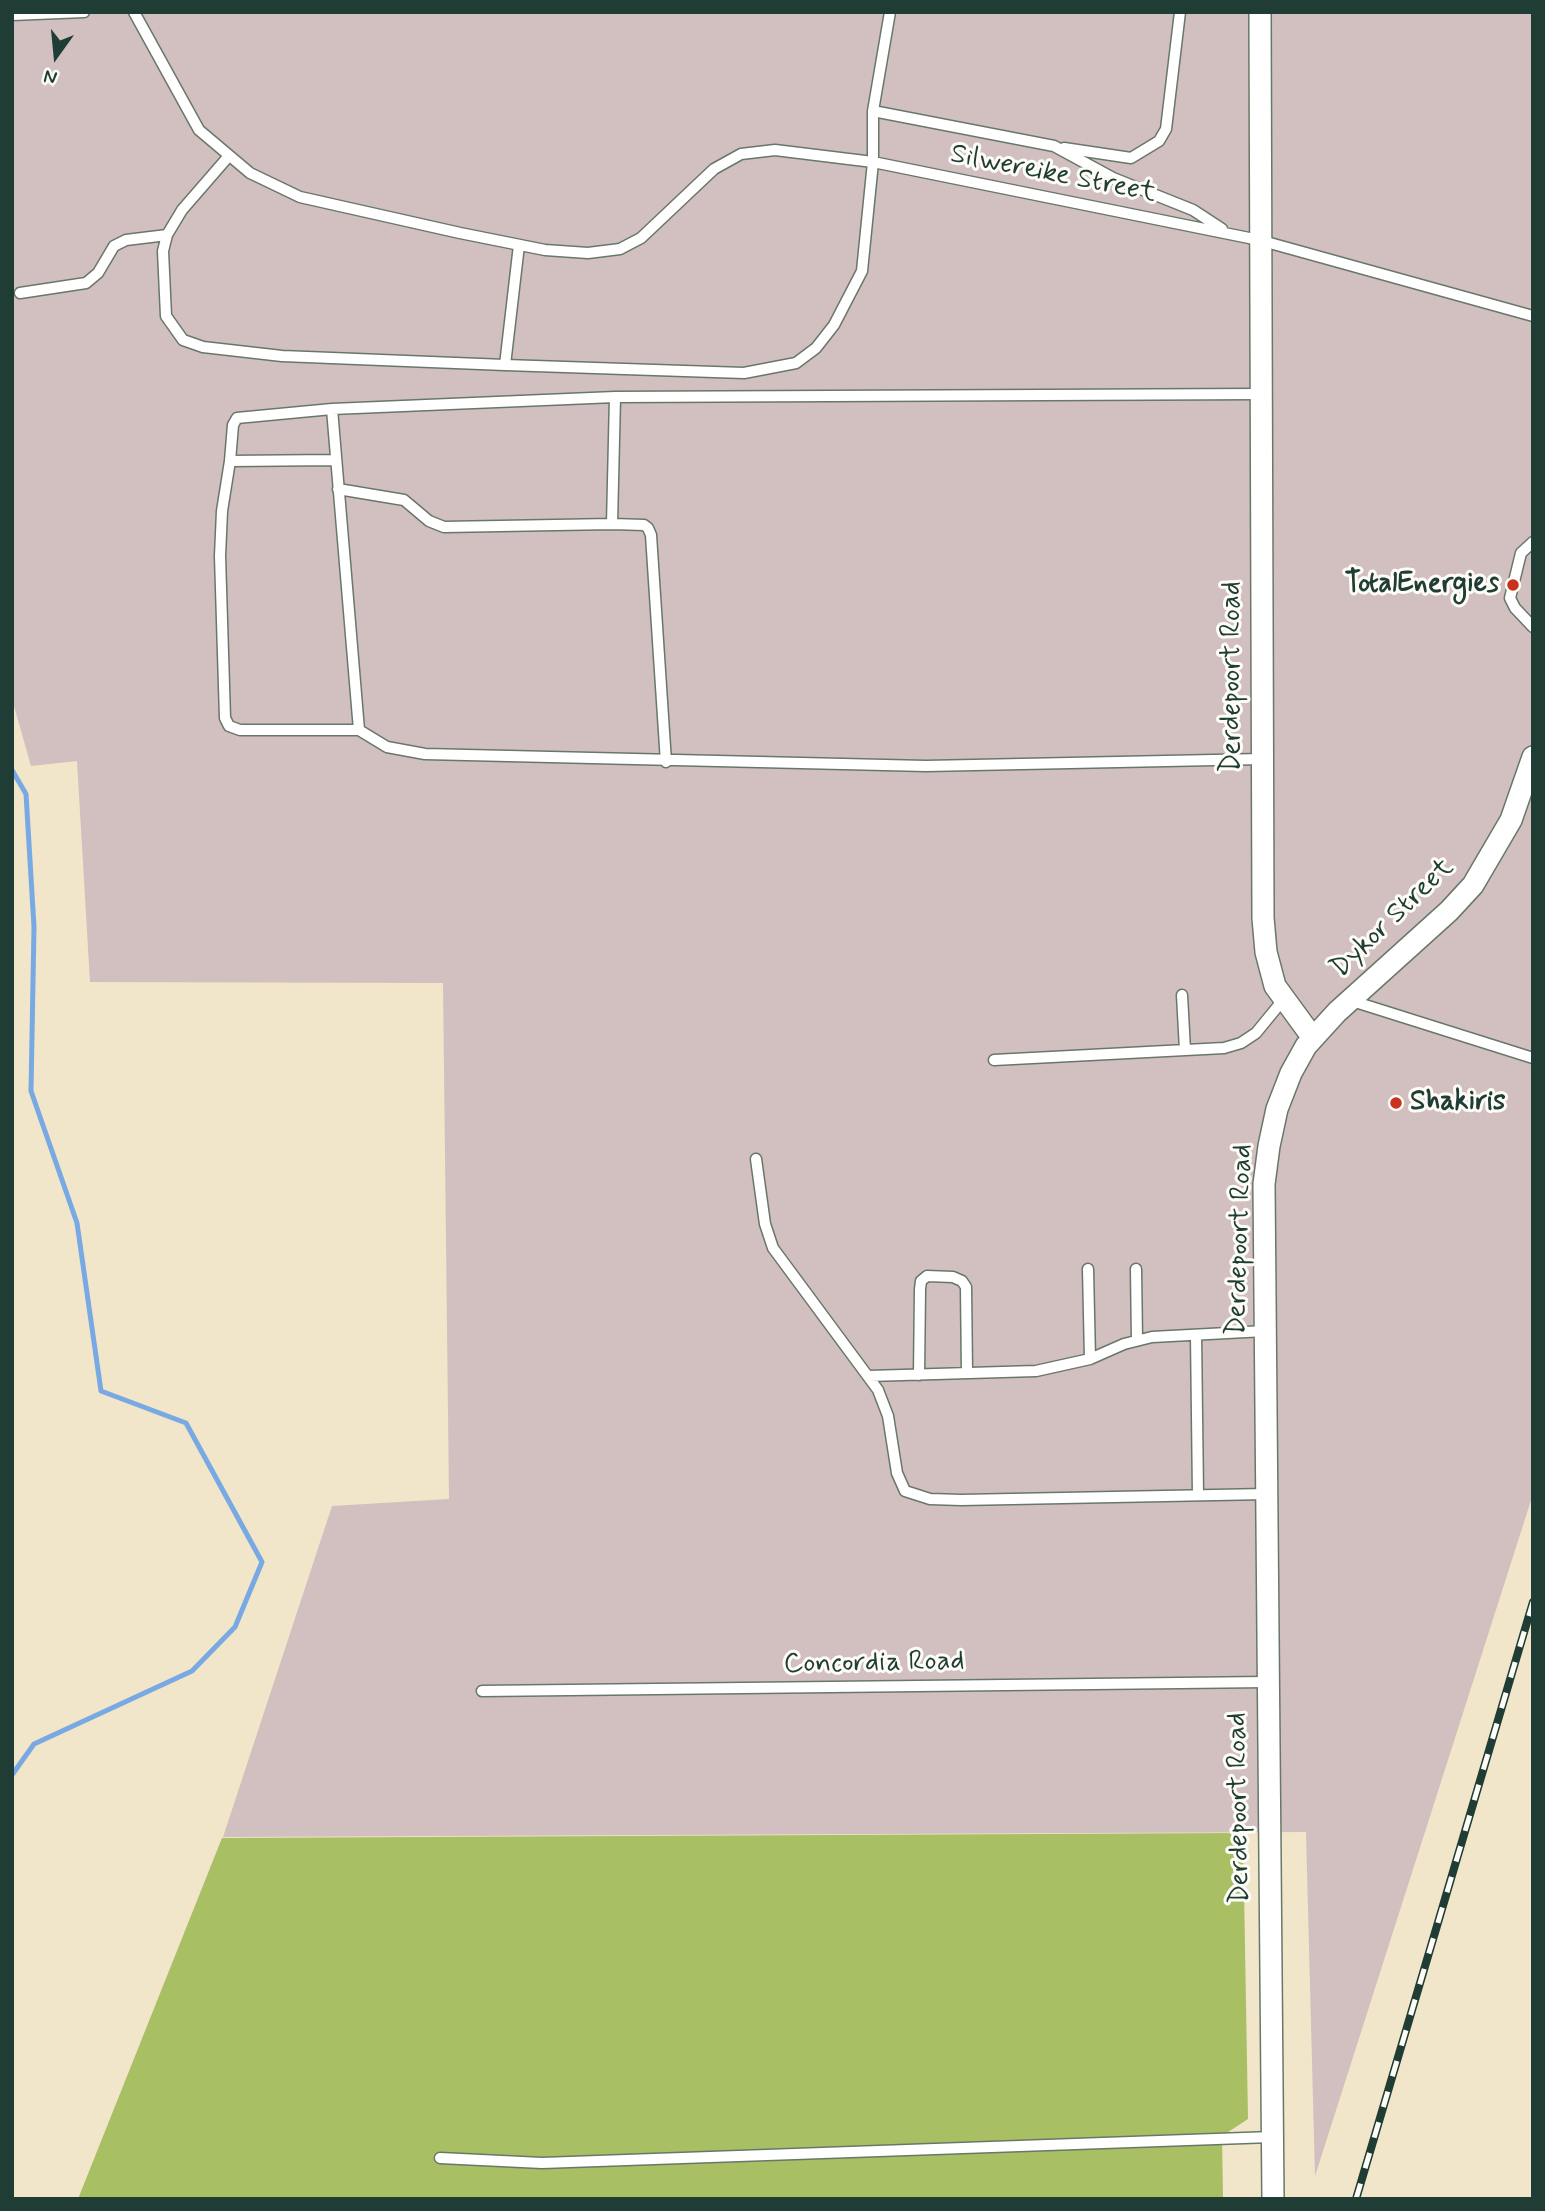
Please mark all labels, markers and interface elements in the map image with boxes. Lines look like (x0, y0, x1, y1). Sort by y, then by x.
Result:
north arrow (21, 21, 91, 91)
text: N (41, 63, 60, 90)
street label: Silwereike Street (947, 139, 1159, 211)
place label: TotalEnergies (1345, 568, 1499, 602)
marker: TotalEnergies (1505, 577, 1521, 593)
street label: Derdepoort Road (1216, 581, 1250, 773)
street label: Dykor Street (1324, 852, 1462, 986)
place label: Shakiris (1410, 1086, 1505, 1120)
marker: Shakiris (1388, 1095, 1404, 1111)
street label: Derdepoort Road (1221, 1144, 1261, 1336)
street label: Concordia Road (783, 1646, 965, 1682)
street label: Derdepoort Road (1222, 1712, 1258, 1904)

